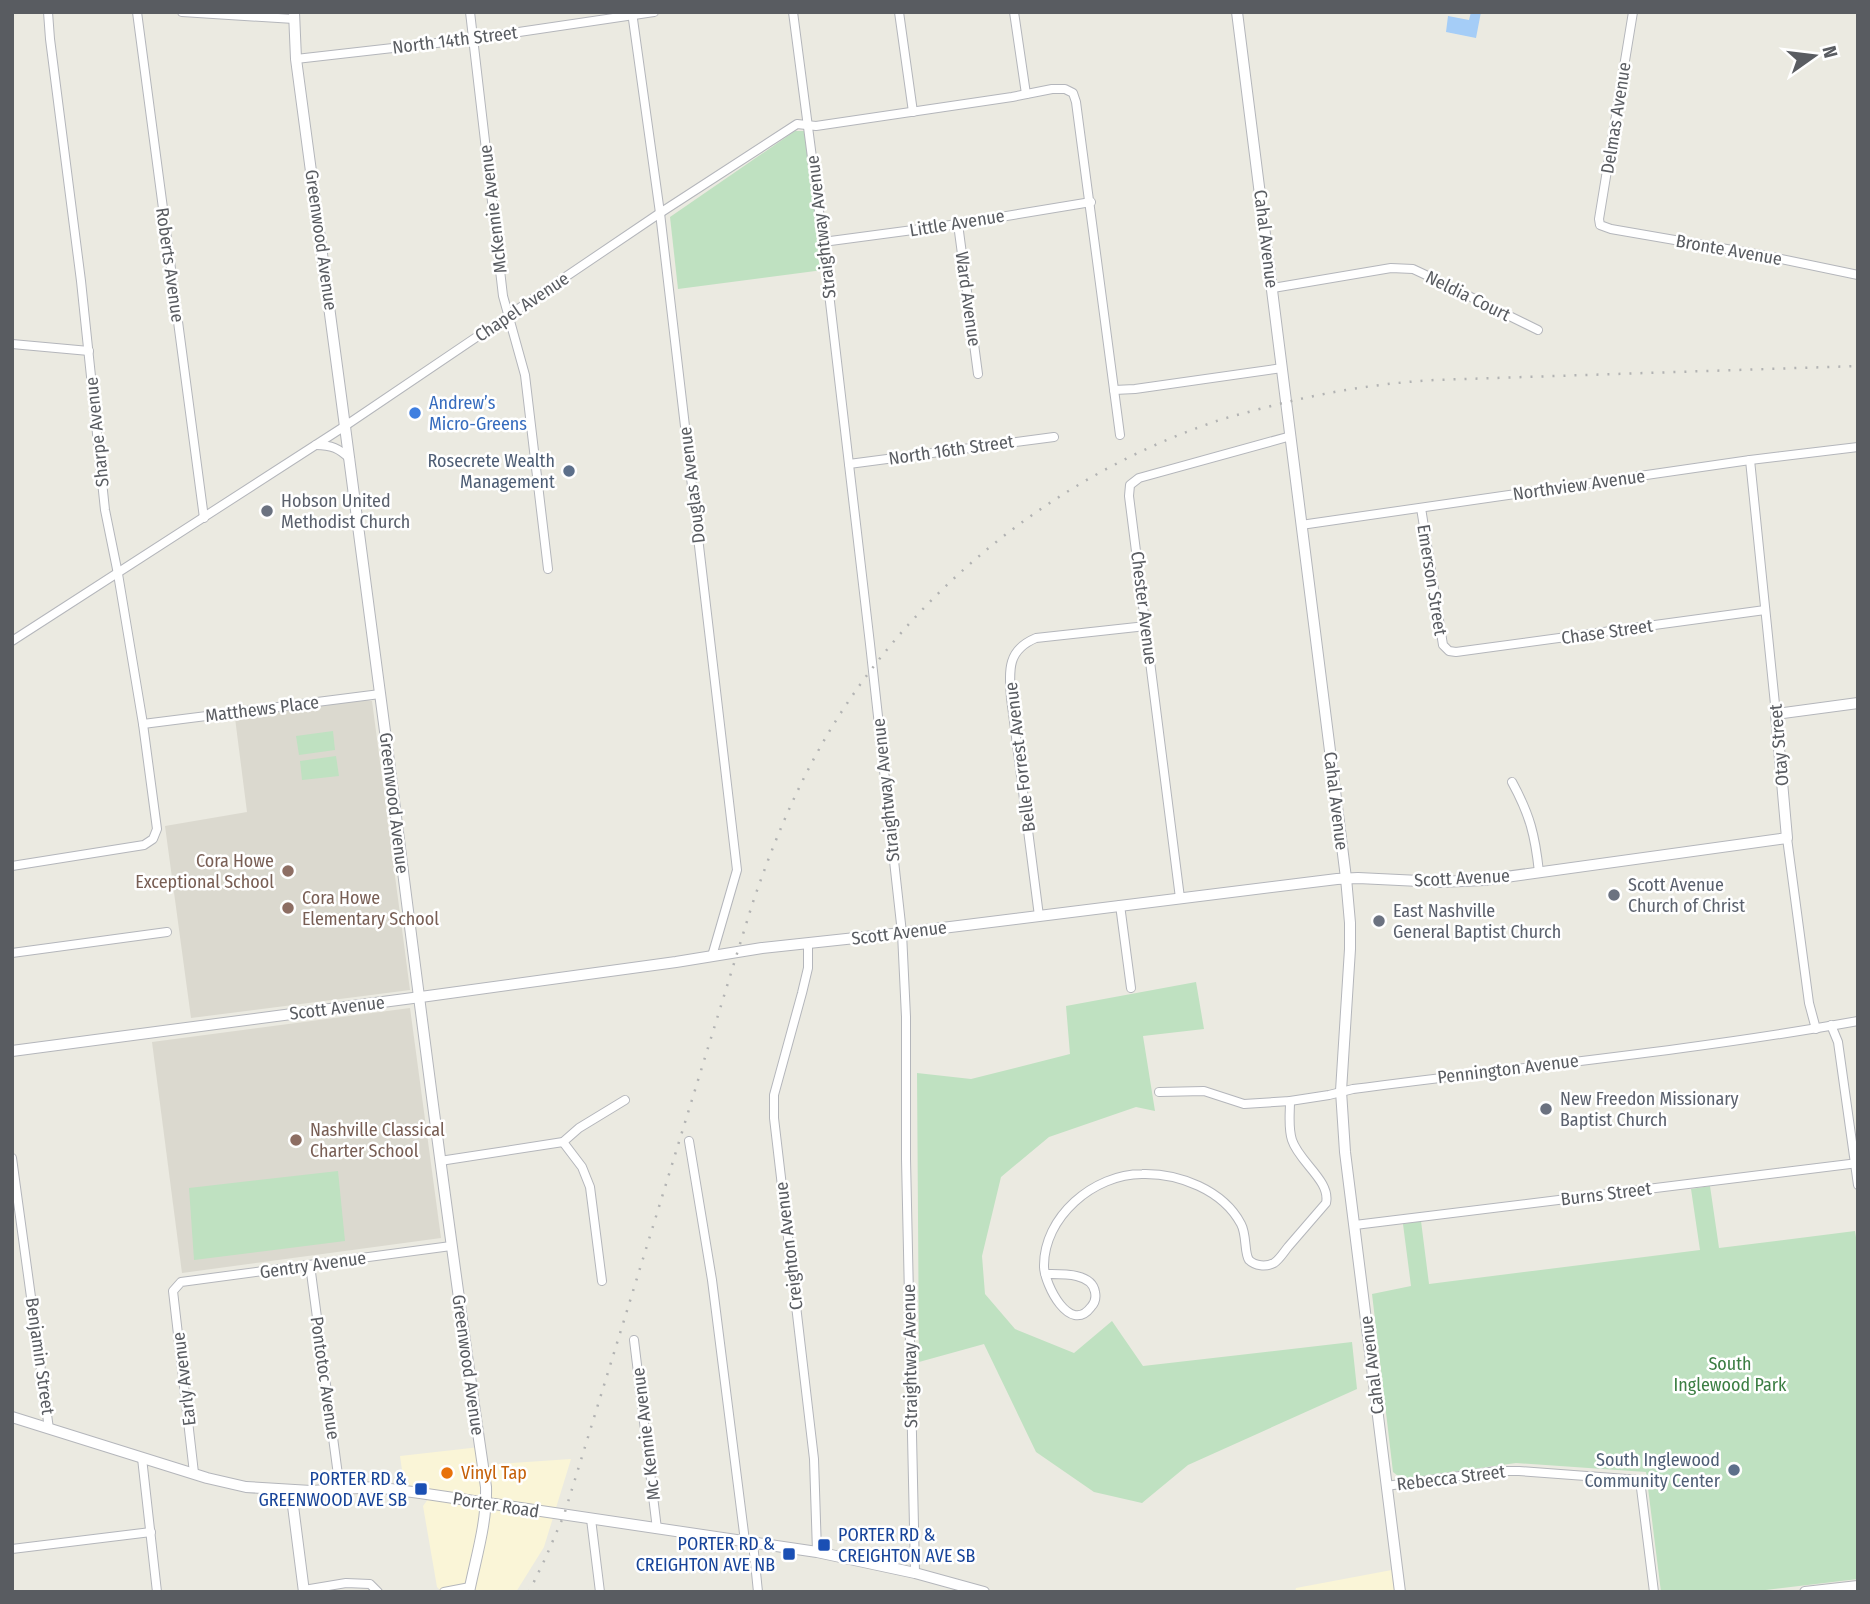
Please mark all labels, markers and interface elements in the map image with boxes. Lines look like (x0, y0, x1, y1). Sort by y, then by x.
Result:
street label: North 14th Street (391, 21, 519, 59)
north arrow (1779, 21, 1849, 91)
text: N (1817, 44, 1843, 60)
street label: Delmas Avenue (1596, 61, 1636, 175)
street label: McKennie Avenue (474, 143, 512, 275)
street label: Straightway Avenue (801, 154, 841, 300)
street label: Greenwood Avenue (300, 168, 342, 312)
street label: Cahal Avenue (1249, 189, 1283, 290)
street label: Little Avenue (908, 205, 1006, 241)
street label: Roberts Avenue (151, 206, 189, 324)
street label: Bronte Avenue (1674, 230, 1784, 270)
street label: Ward Avenue (950, 250, 986, 348)
street label: Neldia Court (1422, 266, 1514, 326)
street label: Chapel Avenue (471, 267, 573, 347)
street label: Sharpe Avenue (80, 376, 114, 488)
place label: Andrew’s Micro-Greens (429, 392, 527, 435)
marker: Andrew’s Micro-Greens (407, 405, 423, 421)
street label: Douglas Avenue (674, 425, 710, 544)
street label: North 16th Street (887, 430, 1015, 470)
place label: Rosecrete Wealth Management (428, 450, 555, 493)
marker: Rosecrete Wealth Management (561, 463, 577, 479)
street label: Northview Avenue (1511, 465, 1647, 505)
place label: Hobson United Methodist Church (281, 490, 410, 533)
marker: Hobson United Methodist Church (259, 503, 275, 519)
street label: Emerson Street (1412, 523, 1452, 637)
street label: Chester Avenue (1126, 550, 1162, 666)
street label: Chase Street (1560, 615, 1654, 649)
street label: Belle Forrest Avenue (1000, 681, 1040, 833)
street label: Matthews Place (204, 691, 320, 727)
street label: Otay Street (1764, 703, 1794, 787)
street label: Straightway Avenue (868, 717, 904, 863)
street label: Greenwood Avenue (374, 731, 414, 875)
street label: Cahal Avenue (1319, 751, 1353, 852)
place label: Cora Howe Exceptional School (135, 850, 274, 893)
marker: Cora Howe Exceptional School (280, 863, 296, 879)
street label: Scott Avenue (1414, 865, 1511, 891)
place label: Scott Avenue Church of Christ (1628, 874, 1745, 917)
place label: Cora Howe Elementary School (302, 887, 439, 930)
marker: Scott Avenue Church of Christ (1606, 887, 1622, 903)
marker: Cora Howe Elementary School (280, 900, 296, 916)
place label: East Nashville General Baptist Church (1393, 900, 1561, 943)
marker: East Nashville General Baptist Church (1371, 913, 1387, 929)
street label: Scott Avenue (850, 916, 948, 950)
street label: Scott Avenue (288, 991, 386, 1025)
street label: Pennington Avenue (1436, 1049, 1580, 1089)
place label: New Freedon Missionary Baptist Church (1560, 1088, 1739, 1131)
marker: New Freedon Missionary Baptist Church (1538, 1101, 1554, 1117)
place label: Nashville Classical Charter School (310, 1119, 445, 1162)
marker: Nashville Classical Charter School (288, 1132, 304, 1148)
street label: Burns Street (1559, 1178, 1653, 1210)
street label: Creighton Avenue (770, 1181, 808, 1311)
street label: Gentry Avenue (258, 1247, 368, 1283)
street label: Straightway Avenue (898, 1284, 922, 1428)
street label: Greenwood Avenue (447, 1293, 489, 1437)
street label: Benjamin Street (21, 1296, 59, 1416)
street label: Cahal Avenue (1355, 1314, 1389, 1415)
street label: Pontotoc Avenue (305, 1315, 345, 1441)
street label: Early Avenue (167, 1331, 201, 1427)
park label: South Inglewood Park (1674, 1353, 1787, 1396)
street label: Mc Kennie Avenue (627, 1366, 665, 1502)
place label: South Inglewood Community Center (1585, 1449, 1721, 1492)
street label: Rebecca Street (1396, 1460, 1507, 1496)
place label: Vinyl Tap (461, 1462, 527, 1484)
marker: South Inglewood Community Center (1726, 1462, 1742, 1478)
marker: Vinyl Tap (439, 1465, 455, 1481)
place label: PORTER RD & GREENWOOD AVE SB (258, 1468, 407, 1511)
marker: PORTER RD & GREENWOOD AVE SB (413, 1481, 429, 1497)
street label: Porter Road (451, 1487, 541, 1523)
place label: PORTER RD & CREIGHTON AVE SB (838, 1524, 975, 1567)
place label: PORTER RD & CREIGHTON AVE NB (636, 1533, 775, 1576)
marker: PORTER RD & CREIGHTON AVE SB (816, 1537, 832, 1553)
marker: PORTER RD & CREIGHTON AVE NB (781, 1546, 797, 1562)

